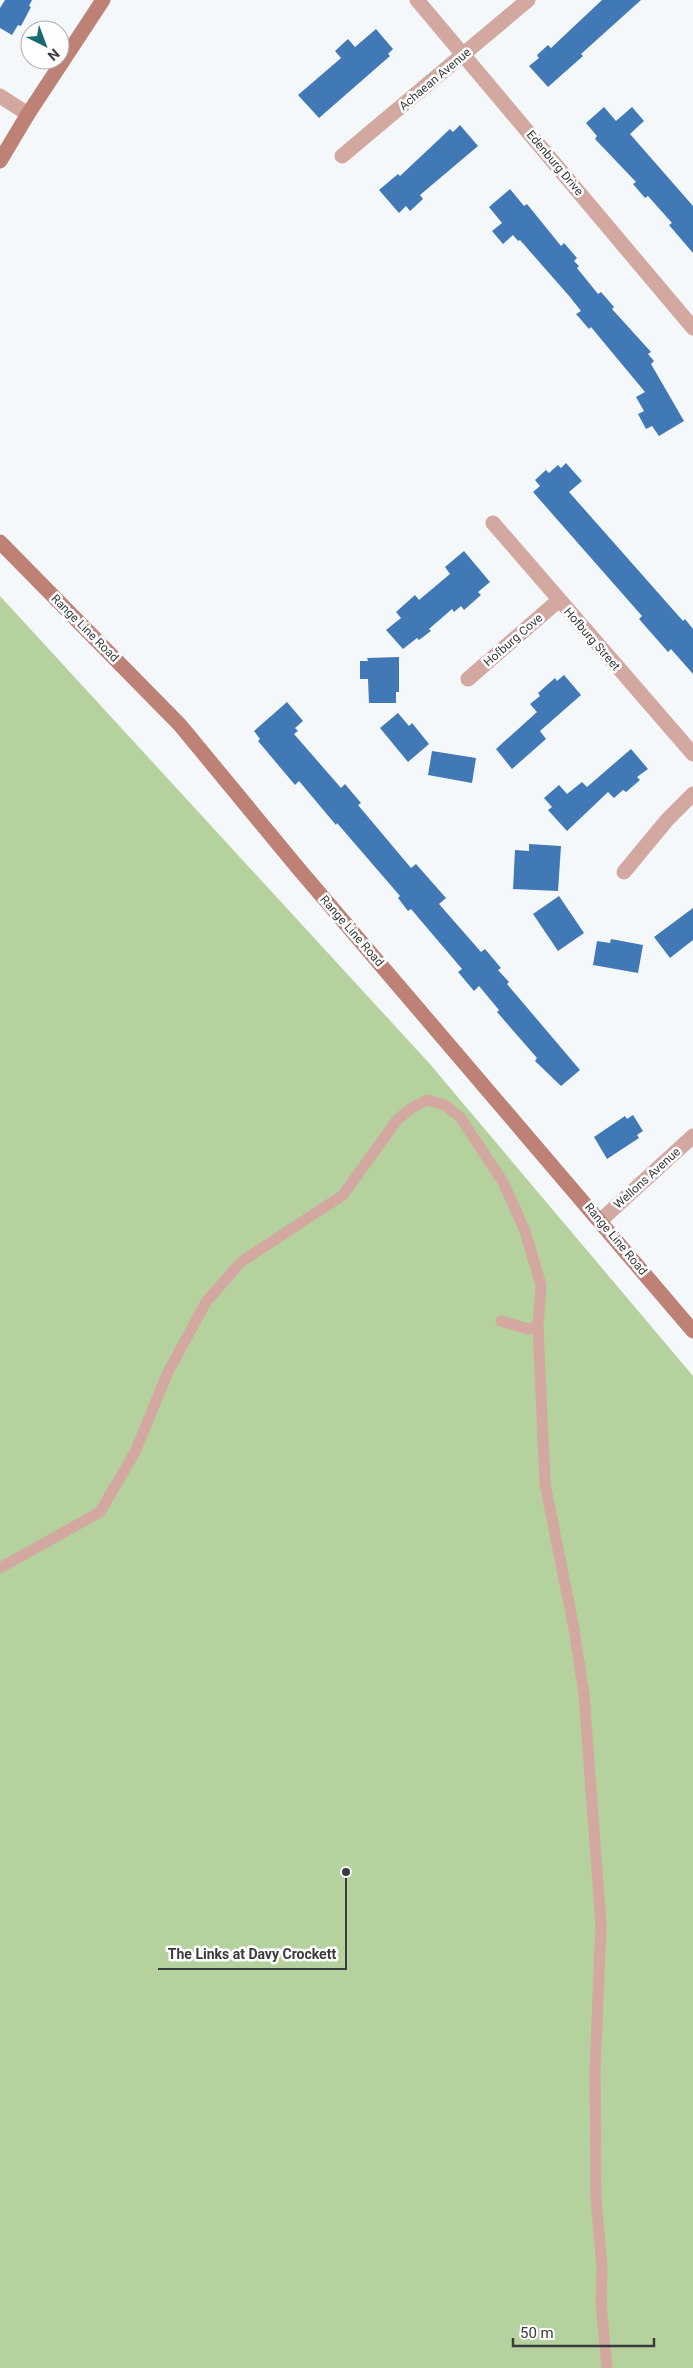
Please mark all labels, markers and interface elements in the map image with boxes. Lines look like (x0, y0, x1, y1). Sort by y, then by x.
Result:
north arrow (20, 20, 70, 70)
text: N (45, 45, 63, 64)
street label: Achaean Avenue (396, 45, 474, 113)
street label: Edenburg Drive (524, 128, 586, 198)
street label: Range Line Road (48, 591, 122, 665)
street label: Hofburg Street (561, 605, 623, 673)
street label: Hofburg Cove (481, 611, 545, 669)
street label: Range Line Road (317, 893, 387, 969)
street label: Wellons Avenue (611, 1145, 683, 1211)
street label: Range Line Road (582, 1200, 650, 1278)
callout: The Links at Davy Crockett (158, 1940, 346, 1969)
text: The Links at Davy Crockett (168, 1946, 336, 1962)
scale bar (513, 2316, 654, 2348)
text: 50 m (520, 2324, 554, 2342)

